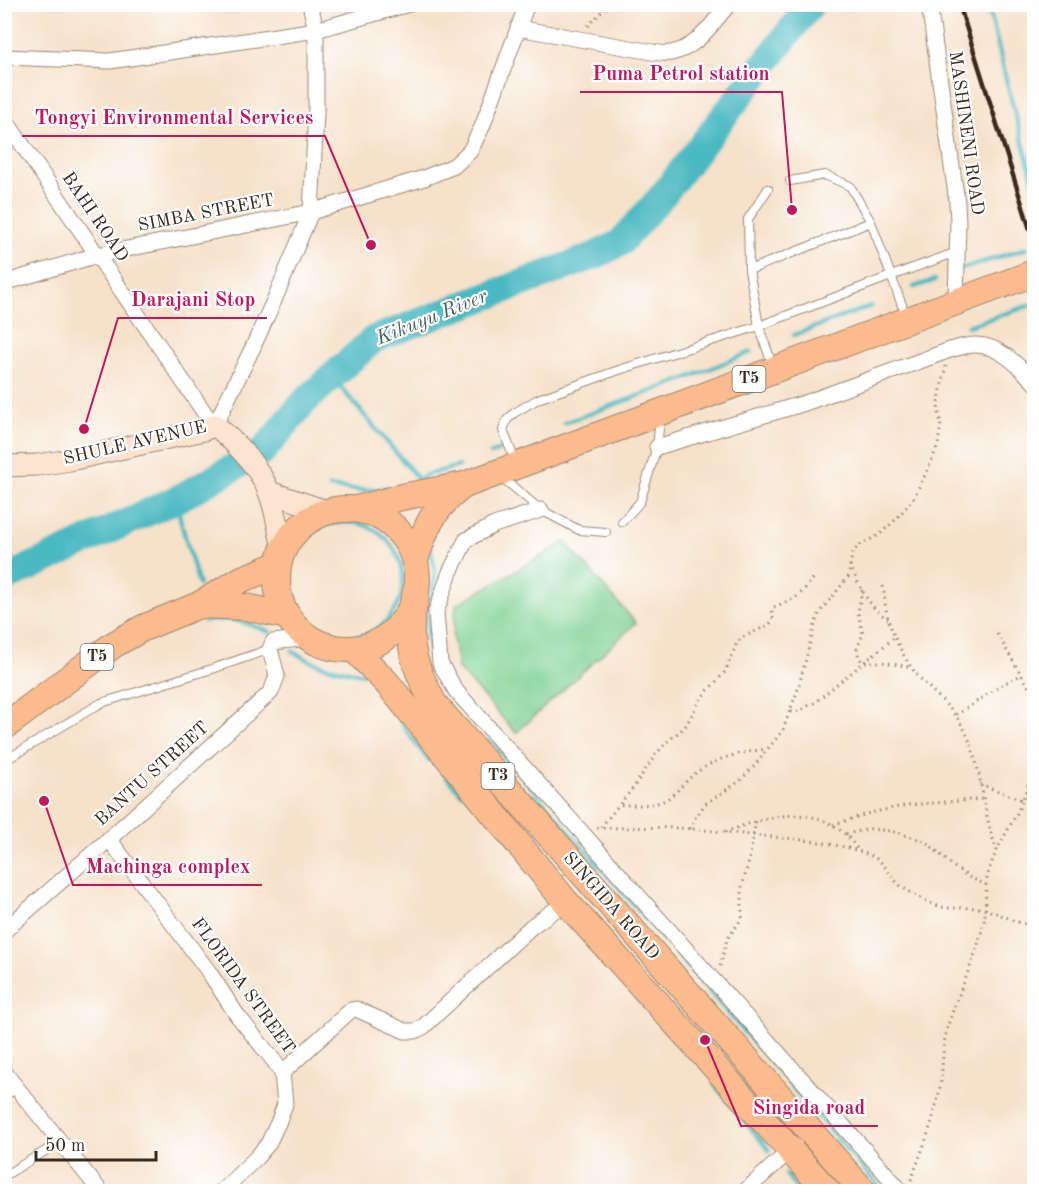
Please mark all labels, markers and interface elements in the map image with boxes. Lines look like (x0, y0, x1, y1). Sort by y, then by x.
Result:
street label: MASHINENI ROAD (946, 50, 986, 216)
callout: Puma Petrol station (580, 54, 782, 92)
text: Puma Petrol station (592, 65, 770, 85)
callout: Tongyi Environmental Services (22, 98, 325, 136)
text: Tongyi Environmental Services (35, 109, 313, 129)
street label: BAHI ROAD (58, 169, 132, 265)
street label: SIMBA STREET (136, 191, 276, 235)
callout: Darajani Stop (118, 280, 267, 318)
water label: Kikuyu River (373, 287, 491, 350)
text: Darajani Stop (131, 291, 255, 311)
road number: T5 (732, 366, 766, 392)
street label: SHULE AVENUE (62, 418, 208, 468)
road number: T5 (80, 644, 114, 670)
street label: BANTU STREET (92, 719, 212, 829)
road number: T3 (482, 763, 514, 789)
callout: Machinga complex (73, 847, 262, 885)
street label: SINGIDA ROAD (560, 849, 662, 963)
text: Machinga complex (86, 858, 250, 878)
street label: FLORIDA STREET (188, 915, 298, 1057)
callout: Singida road (741, 1088, 878, 1126)
text: Singida road (753, 1099, 866, 1119)
scale bar (36, 1124, 156, 1162)
text: 50 m (45, 1137, 85, 1155)

